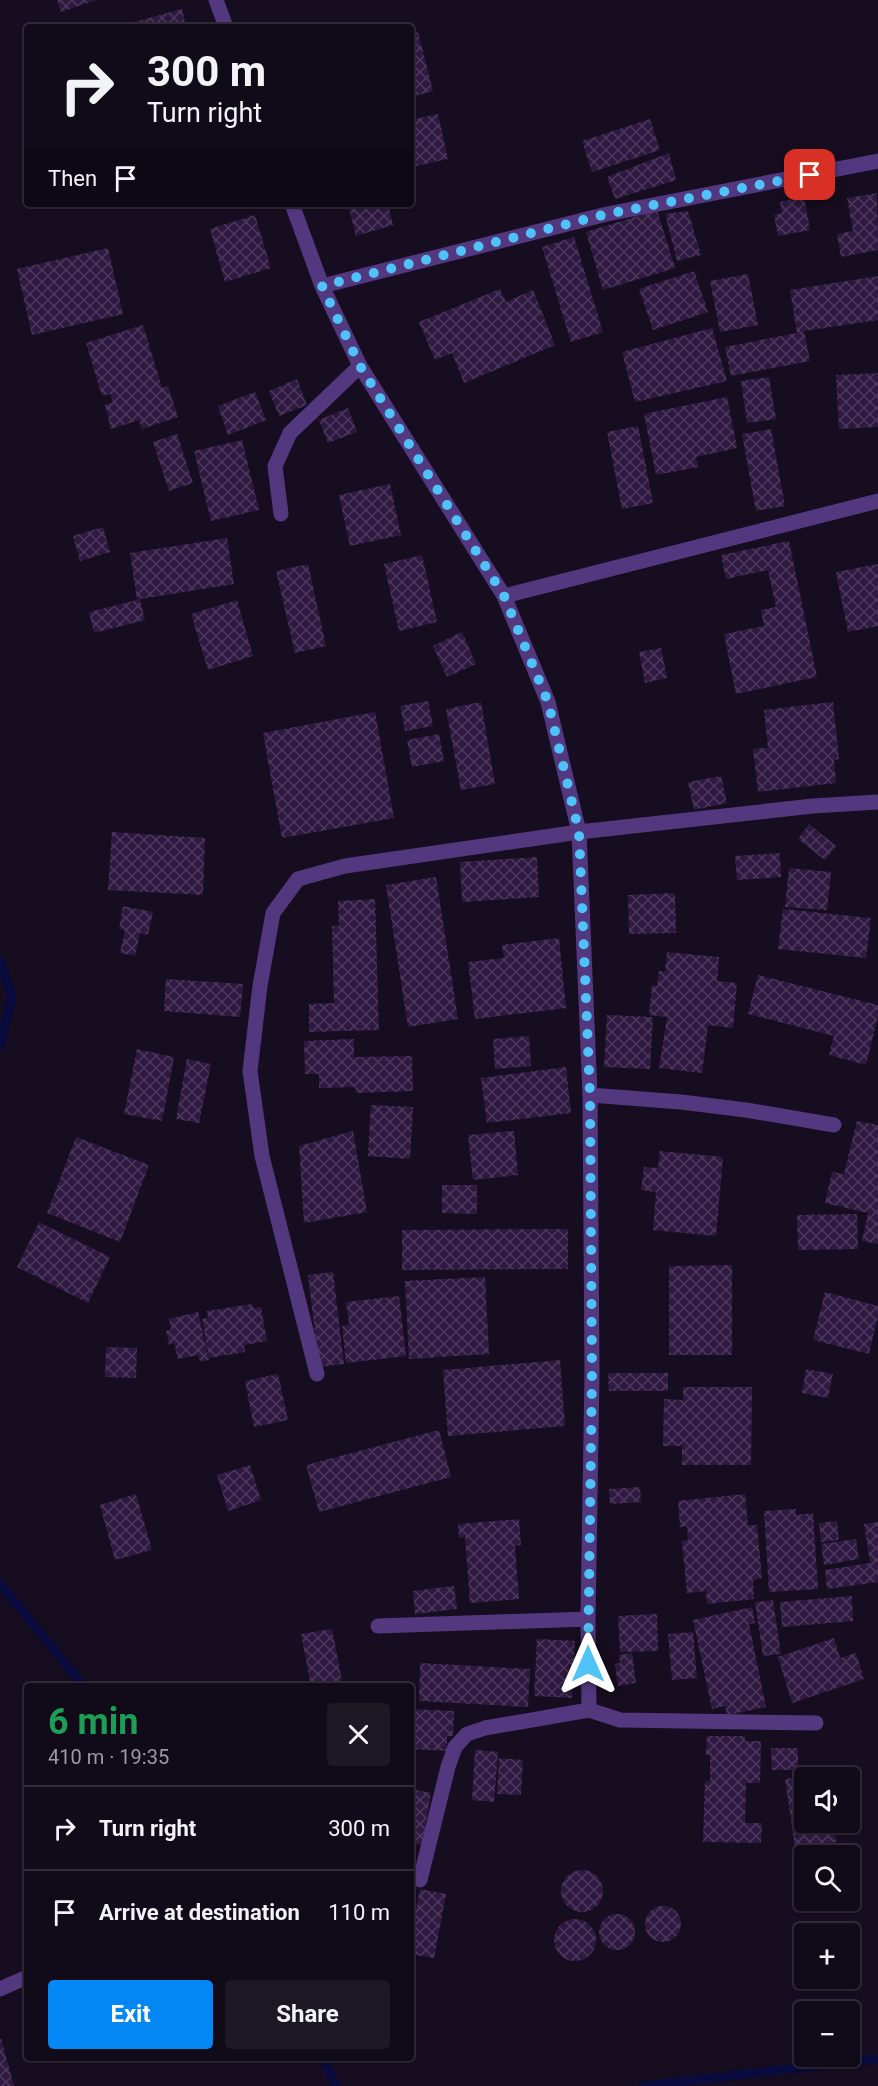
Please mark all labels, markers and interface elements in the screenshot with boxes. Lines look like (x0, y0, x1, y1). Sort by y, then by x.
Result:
text: 300 m (147, 47, 266, 96)
icon: right (48, 48, 126, 126)
text: Turn right (147, 97, 262, 129)
pin (784, 149, 835, 200)
icon: arrive (793, 158, 826, 191)
icon: arrive (109, 162, 142, 195)
text: Then (48, 166, 97, 191)
position arrow (556, 1632, 620, 1696)
text: 6 min (48, 1701, 139, 1743)
button: close (327, 1703, 390, 1766)
text: 410 m · 19:35 (48, 1745, 169, 1769)
map controls (794, 1767, 860, 2067)
button: sound (794, 1767, 860, 1833)
icon: right (48, 1812, 81, 1845)
text: Turn right (99, 1816, 196, 1841)
text: 300 m (328, 1816, 390, 1841)
button: search (794, 1845, 860, 1911)
icon: arrive (48, 1896, 81, 1929)
text: Arrive at destination (99, 1900, 300, 1925)
text: 110 m (328, 1900, 390, 1925)
button: + (794, 1923, 860, 1989)
button: Exit (48, 1980, 213, 2049)
button: Share (225, 1980, 390, 2049)
button: − (794, 2001, 860, 2067)

